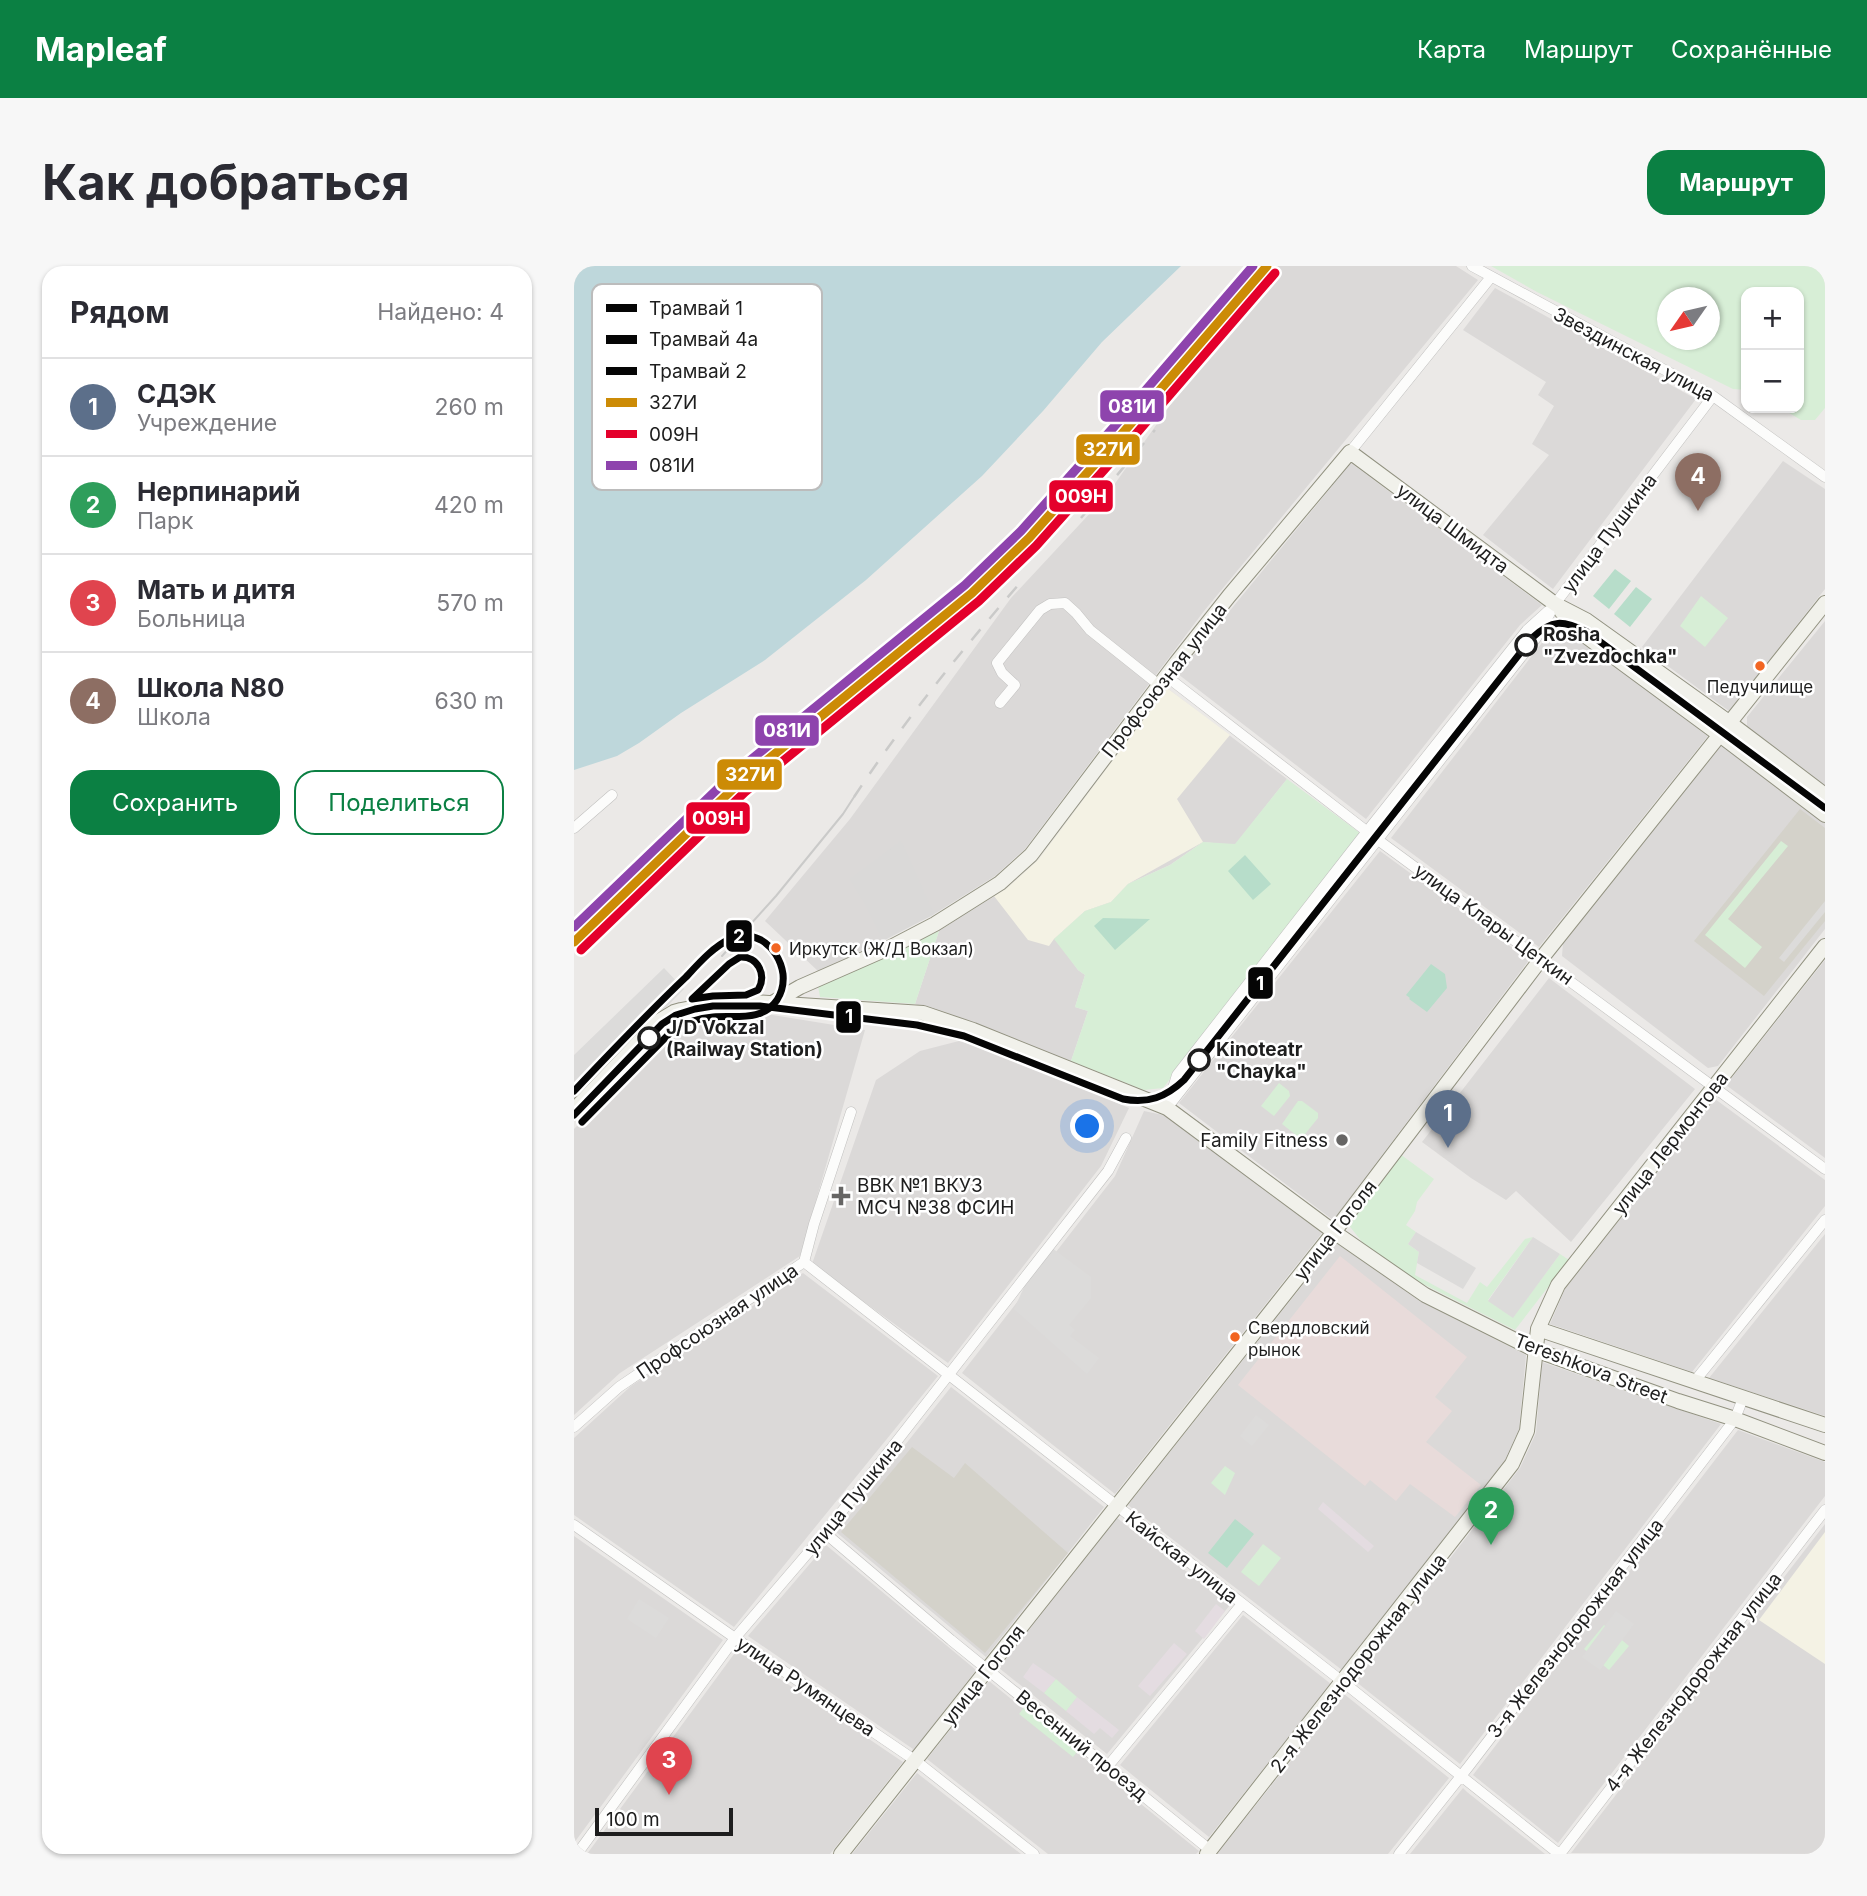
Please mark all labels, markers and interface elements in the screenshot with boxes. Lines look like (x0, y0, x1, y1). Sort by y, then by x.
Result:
text: Mapleaf (35, 29, 167, 69)
text: Карта (1417, 35, 1486, 64)
text: Маршрут (1524, 35, 1633, 64)
text: Сохранённые (1671, 35, 1832, 64)
button: Маршрут (1647, 150, 1825, 215)
text: Как добраться (42, 153, 410, 212)
legend (592, 284, 822, 490)
north arrow (1657, 287, 1720, 350)
map controls (1741, 287, 1804, 413)
button: + (1741, 287, 1804, 350)
text: Рядом (70, 294, 170, 330)
text: Трамвай 1 (649, 297, 743, 320)
text: Найдено: 4 (377, 298, 504, 326)
street label: Звездинская улица (1549, 302, 1718, 407)
text: Трамвай 4a (649, 328, 758, 351)
button: − (1741, 350, 1804, 413)
text: Трамвай 2 (649, 360, 747, 383)
text: СДЭК (137, 378, 217, 409)
line badge: 081И (1099, 389, 1165, 423)
text: 327И (649, 391, 697, 414)
text: 1 (88, 393, 98, 421)
text: 260 m (435, 393, 504, 421)
text: 081И (1108, 395, 1156, 418)
text: Учреждение (137, 409, 277, 437)
text: 009Н (649, 423, 699, 446)
line badge: 327И (1075, 433, 1141, 466)
text: 327И (1083, 438, 1133, 461)
pin: 4 (1675, 453, 1721, 511)
text: 081И (649, 454, 695, 477)
street label: улица Пушкина (1557, 469, 1662, 597)
text: Нерпинарий (137, 476, 300, 507)
line badge: 009Н (1048, 479, 1114, 513)
street label: улица Шмидта (1392, 479, 1513, 578)
text: 009Н (1055, 485, 1107, 508)
text: 2 (86, 491, 100, 519)
text: 420 m (434, 491, 504, 519)
text: Парк (137, 507, 194, 535)
text: Мать и дитя (137, 574, 295, 605)
text: 3 (86, 589, 100, 617)
text: 570 m (436, 589, 504, 617)
street label: Профсоюзная улица (1097, 598, 1232, 762)
text: Больница (137, 605, 246, 633)
place label: Rosha "Zvezdochka" (1543, 623, 1677, 668)
marker: Rosha "Zvezdochka" (1515, 634, 1537, 656)
marker: Педучилище (1753, 659, 1767, 673)
text: Школа N80 (137, 672, 284, 703)
place label: Педучилище (1707, 677, 1813, 697)
text: 4 (85, 687, 101, 715)
text: 630 m (434, 687, 504, 715)
text: Школа (137, 703, 211, 731)
line badge: 081И (754, 714, 820, 747)
text: 081И (763, 719, 811, 742)
line badge: 327И (716, 758, 783, 791)
text: 327И (725, 763, 775, 786)
button: Сохранить (70, 770, 280, 835)
button: Поделиться (294, 770, 504, 835)
line badge: 009Н (685, 801, 751, 835)
text: 009Н (692, 807, 744, 830)
street label: улица Клары Цеткин (1410, 859, 1578, 990)
line badge: 2 (725, 919, 753, 953)
text: 2 (733, 925, 745, 948)
place label: Иркутск (Ж/Д Вокзал) (789, 939, 974, 959)
marker: Иркутск (Ж/Д Вокзал) (769, 941, 783, 955)
line badge: 1 (1247, 966, 1274, 1000)
text: 1 (1256, 972, 1264, 995)
line badge: 1 (835, 1000, 862, 1034)
text: 1 (845, 1005, 853, 1028)
place label: J/D Vokzal (Railway Station) (666, 1016, 823, 1061)
marker: J/D Vokzal (Railway Station) (638, 1027, 660, 1049)
place label: Kinoteatr "Chayka" (1216, 1038, 1307, 1083)
marker: Kinoteatr "Chayka" (1188, 1049, 1210, 1071)
street label: улица Лермонтова (1608, 1067, 1733, 1219)
pin: 1 (1425, 1090, 1471, 1148)
your location (1070, 1109, 1104, 1143)
place label: Family Fitness (1200, 1129, 1328, 1152)
marker: Family Fitness (1334, 1132, 1350, 1148)
place label: ВВК №1 ВКУЗ МСЧ №38 ФСИН (857, 1174, 1014, 1219)
street label: улица Гоголя (1289, 1176, 1382, 1285)
marker: ВВК №1 ВКУЗ МСЧ №38 ФСИН (831, 1186, 851, 1206)
street label: Профсоюзная улица (632, 1259, 802, 1384)
place label: Свердловский рынок (1248, 1318, 1370, 1360)
street label: Tereshkova Street (1511, 1329, 1671, 1408)
marker: Свердловский рынок (1228, 1330, 1242, 1344)
street label: улица Пушкина (799, 1434, 907, 1560)
pin: 2 (1468, 1487, 1514, 1545)
street label: Кайская улица (1121, 1506, 1242, 1608)
street label: 3-я Железнодорожная улица (1483, 1514, 1668, 1743)
street label: 2-я Железнодорожная улица (1266, 1549, 1451, 1778)
street label: 4-я Железнодорожная улица (1600, 1568, 1786, 1797)
street label: улица Гоголя (937, 1621, 1030, 1730)
street label: улица Румянцева (732, 1631, 879, 1741)
street label: Весенний проезд (1011, 1685, 1152, 1805)
pin: 3 (646, 1737, 692, 1795)
scale bar (595, 1805, 733, 1837)
text: 100 m (606, 1808, 660, 1831)

